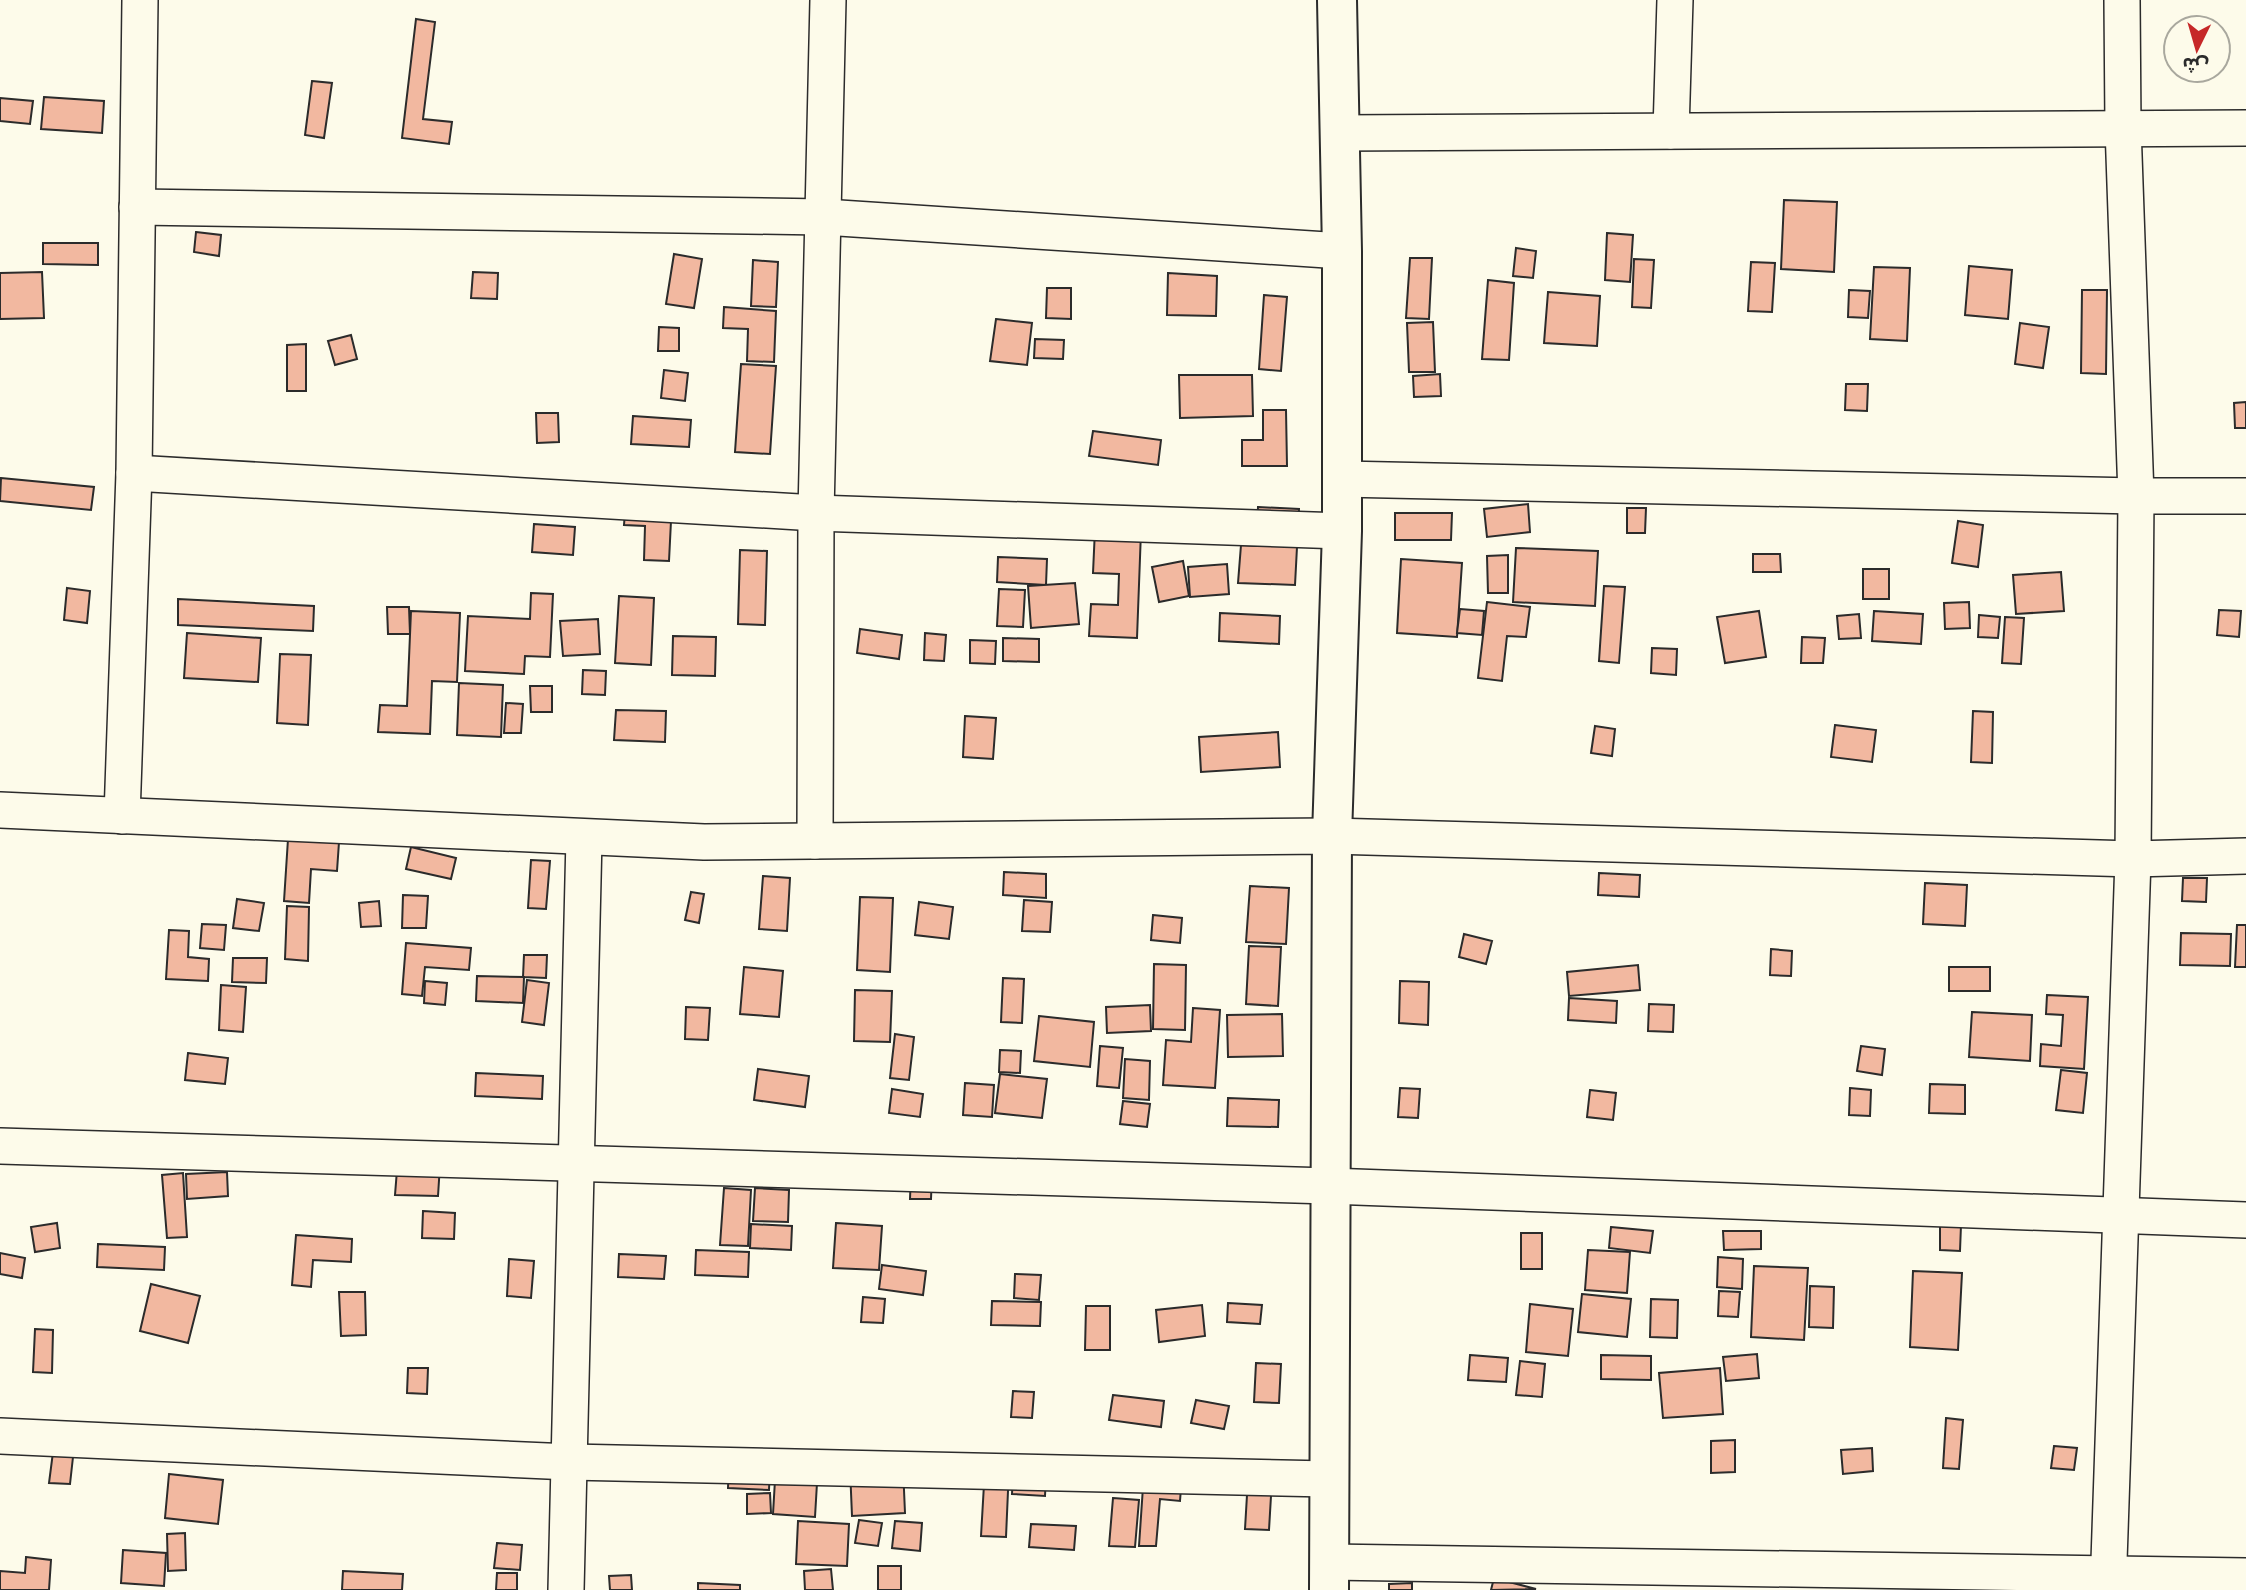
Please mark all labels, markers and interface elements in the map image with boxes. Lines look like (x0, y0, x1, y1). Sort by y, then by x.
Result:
north arrow (2162, 14, 2232, 84)
text: ش (2182, 53, 2210, 78)

